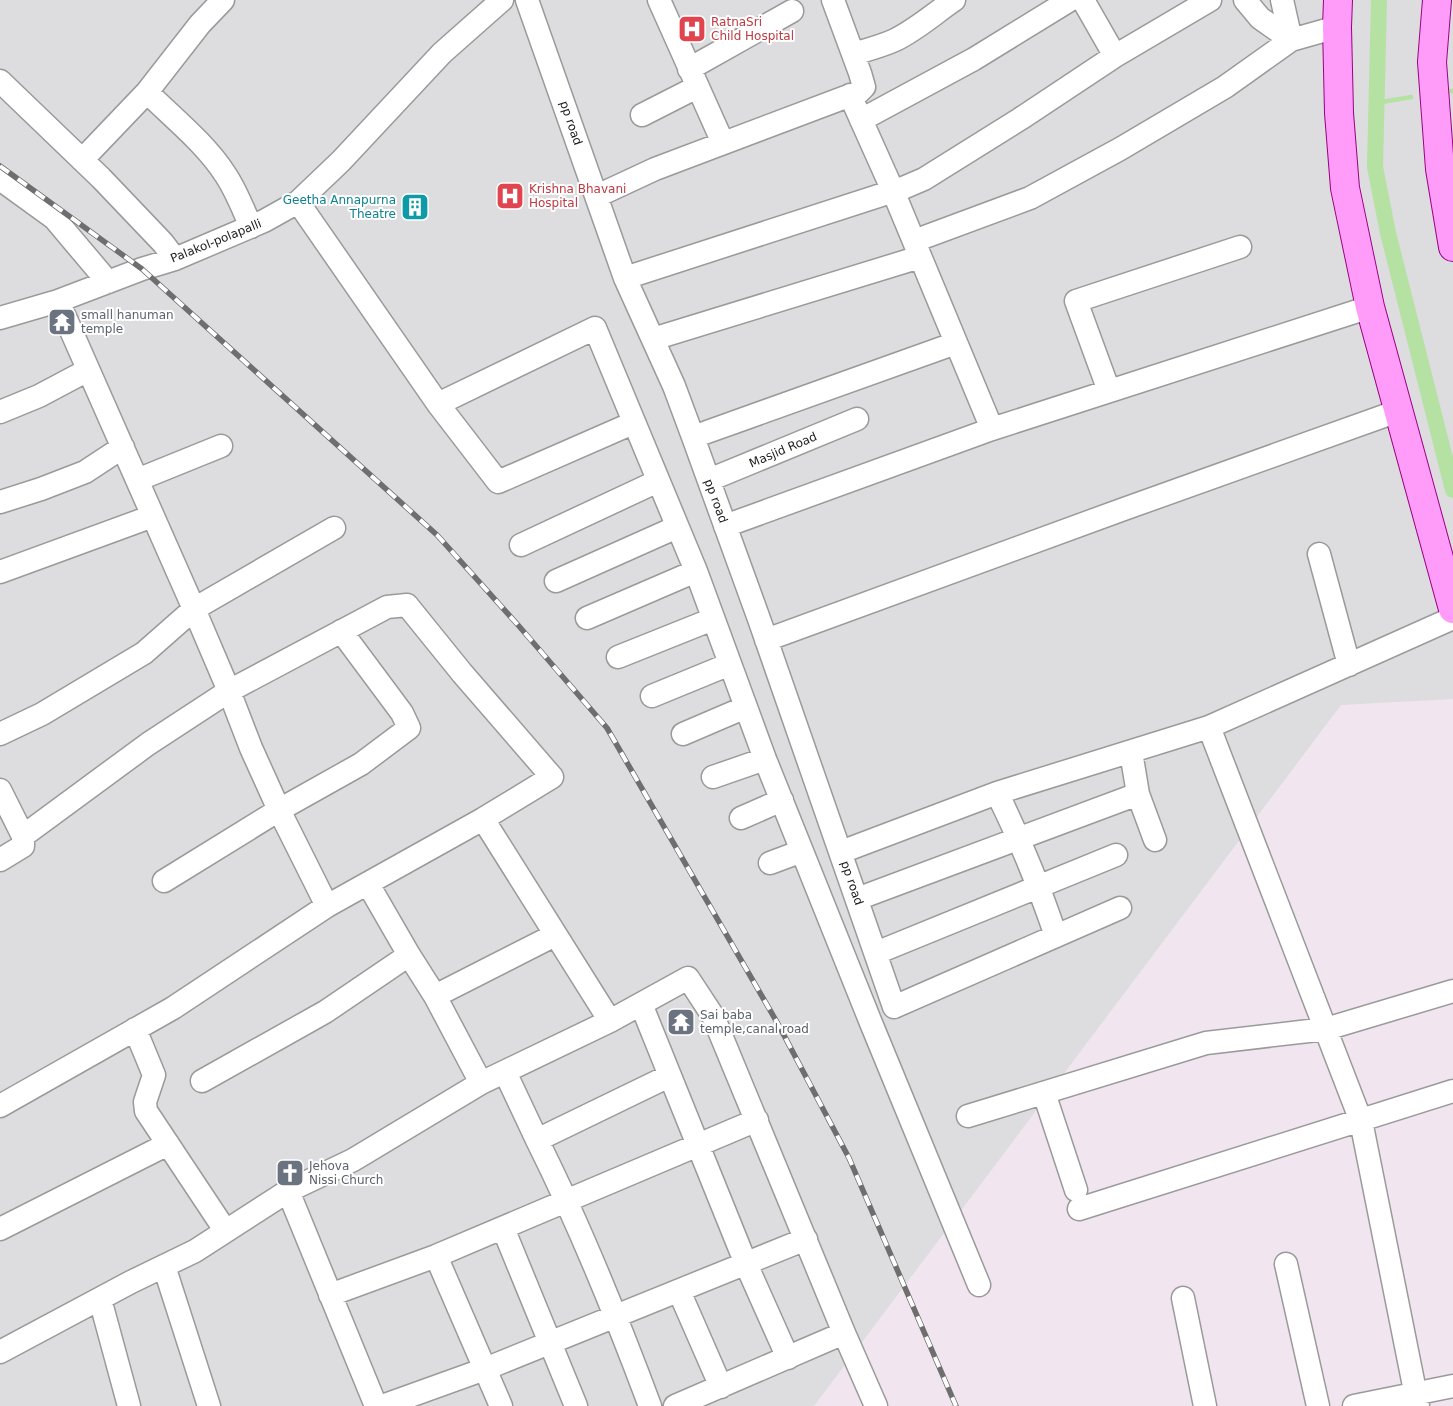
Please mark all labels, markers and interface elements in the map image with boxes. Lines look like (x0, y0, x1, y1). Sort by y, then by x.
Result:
hospital icon: RatnaSri Child Hospital (677, 14, 707, 44)
place label: RatnaSri Child Hospital (711, 15, 794, 43)
street label: pp road (557, 99, 585, 147)
hospital icon: Krishna Bhavani Hospital (495, 181, 525, 211)
place label: Krishna Bhavani Hospital (529, 182, 626, 210)
building icon: Geetha Annapurna Theatre (400, 192, 430, 222)
place label: Geetha Annapurna Theatre (283, 193, 396, 221)
street label: Palakol-polapalli (168, 216, 264, 266)
temple icon: small hanuman temple (47, 307, 77, 337)
place label: small hanuman temple (81, 308, 174, 336)
street label: Masjid Road (747, 429, 819, 471)
street label: pp road (702, 477, 730, 525)
street label: pp road (838, 859, 866, 907)
temple icon: Sai baba temple,canal road (666, 1007, 696, 1037)
place label: Sai baba temple,canal road (700, 1008, 809, 1036)
church icon: Jehova Nissi Church (275, 1158, 305, 1188)
place label: Jehova Nissi Church (308, 1159, 383, 1187)

